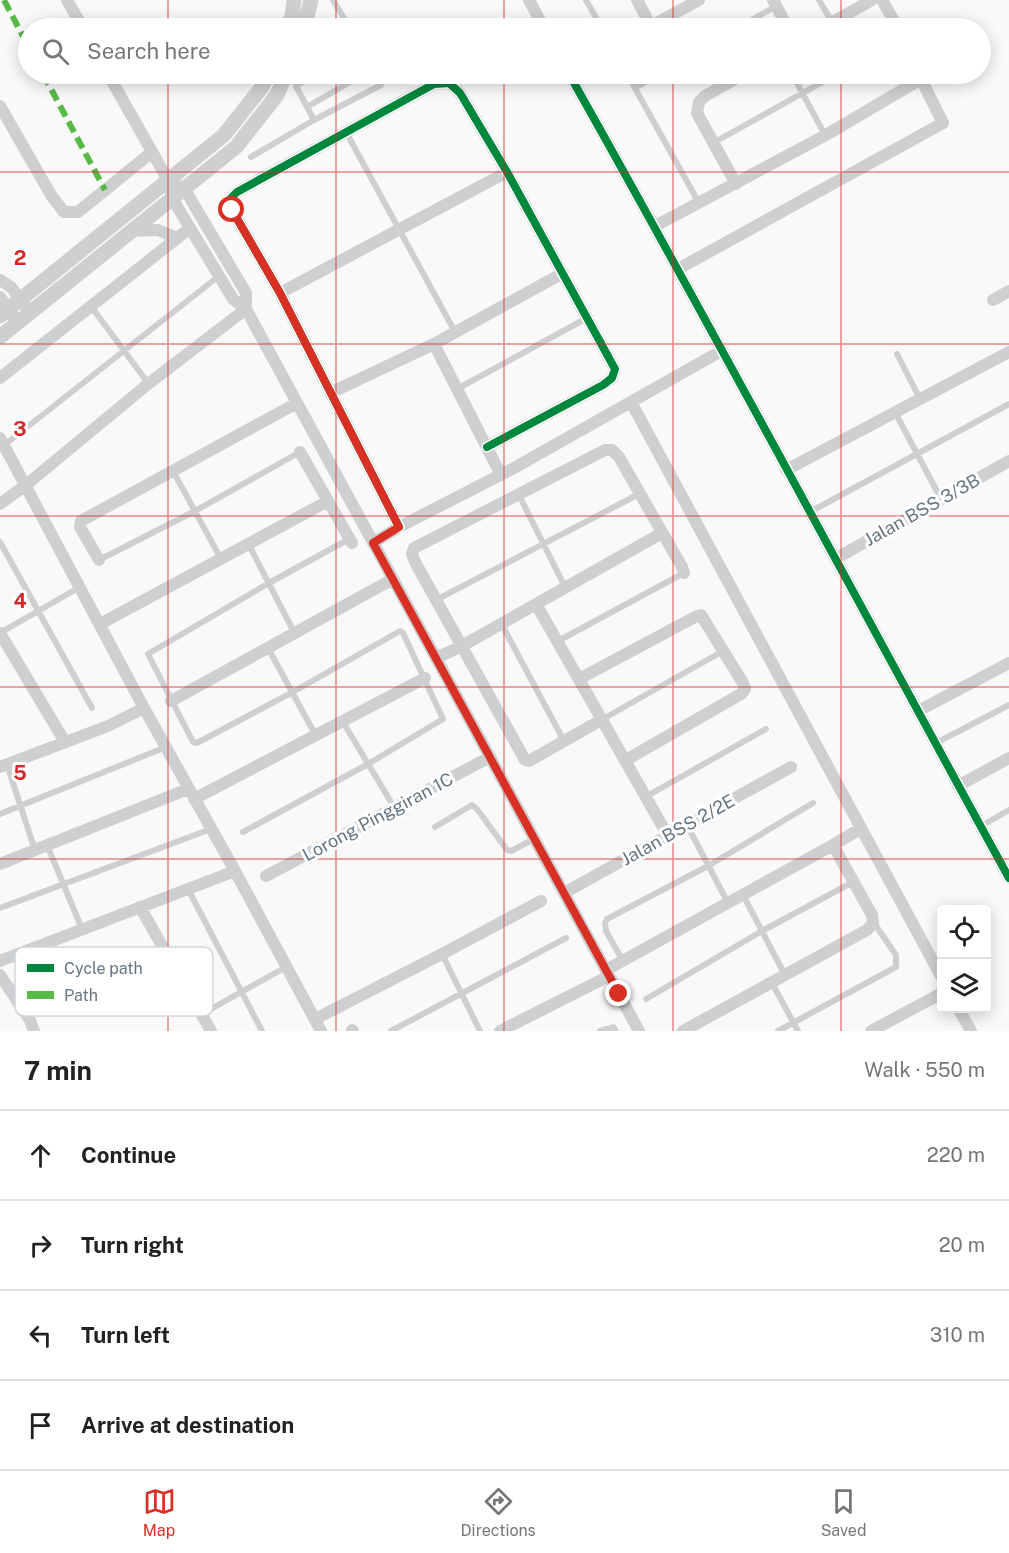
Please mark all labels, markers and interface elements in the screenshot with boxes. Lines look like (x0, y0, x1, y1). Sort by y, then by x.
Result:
search box (18, 18, 991, 84)
icon: search (39, 35, 72, 68)
text: Search here (87, 38, 211, 64)
route start (218, 196, 244, 222)
text: 2 (14, 246, 26, 270)
text: 3 (13, 417, 27, 441)
street label: Jalan BSS 3/3B (860, 469, 983, 550)
text: 4 (13, 589, 27, 613)
text: 5 (13, 761, 27, 785)
street label: Lorong Pinggiran 1C (299, 768, 457, 865)
street label: Jalan BSS 2/2E (617, 790, 738, 869)
map controls (937, 905, 991, 1013)
button: locate (937, 905, 991, 959)
legend (15, 947, 213, 1016)
text: Cycle path (64, 959, 143, 978)
button: layers (937, 959, 991, 1013)
route end (605, 980, 631, 1006)
text: Path (64, 986, 98, 1005)
text: 7 min (24, 1055, 92, 1086)
text: Walk · 550 m (864, 1058, 985, 1082)
icon: ahead (24, 1139, 57, 1172)
text: Continue (81, 1142, 176, 1168)
text: 220 m (927, 1143, 985, 1167)
icon: right (24, 1229, 57, 1262)
text: Turn right (81, 1232, 184, 1258)
text: 20 m (939, 1233, 985, 1257)
icon: left (24, 1319, 57, 1352)
text: Turn left (81, 1322, 170, 1348)
text: 310 m (930, 1323, 985, 1347)
icon: arrive (24, 1409, 57, 1442)
text: Arrive at destination (81, 1412, 294, 1438)
tab: Map (143, 1485, 176, 1540)
tab: Directions (461, 1485, 536, 1540)
tab: Saved (821, 1485, 866, 1540)

